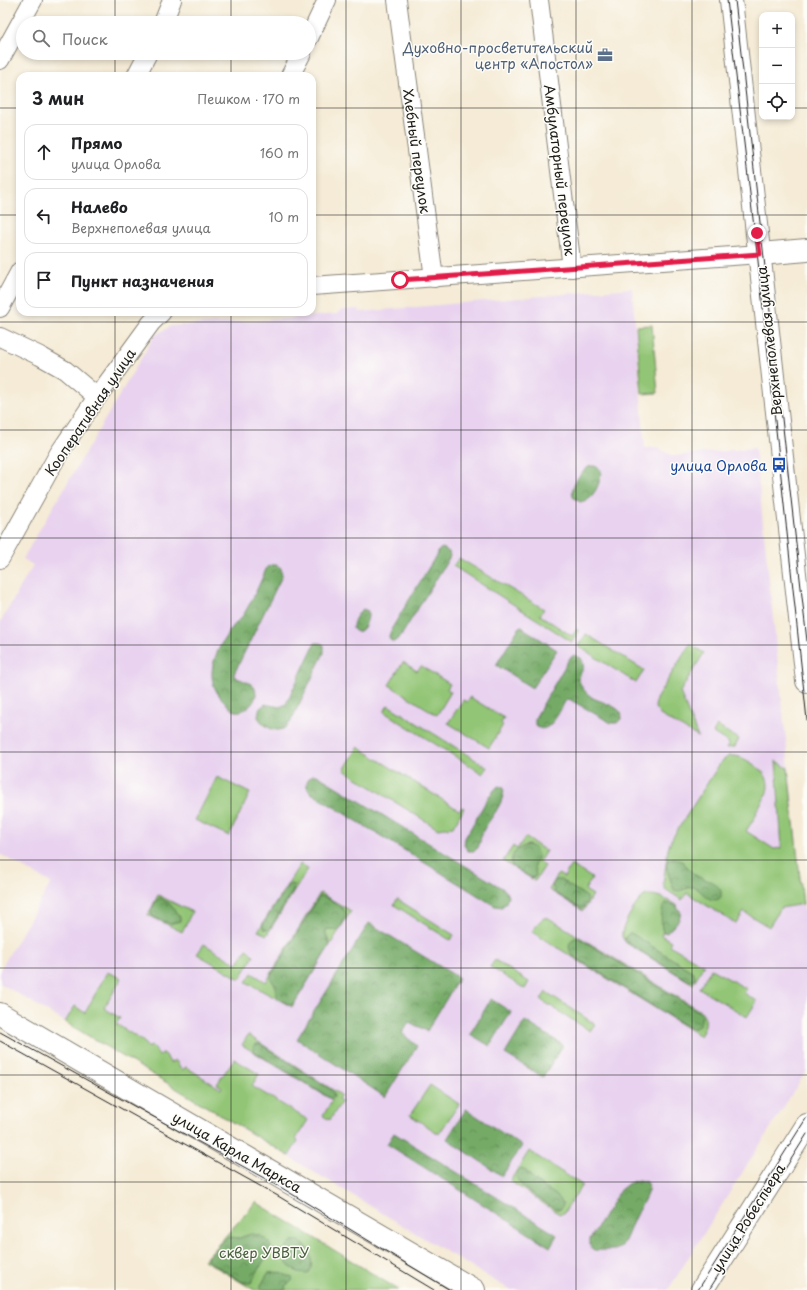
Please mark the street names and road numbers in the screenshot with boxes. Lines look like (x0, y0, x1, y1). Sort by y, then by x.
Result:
street label: Амбулаторный переулок (539, 83, 581, 257)
street label: Хлебный переулок (398, 87, 436, 215)
street label: Верхнеполевая улица (751, 265, 787, 417)
street label: Кооперативная улица (39, 344, 141, 480)
street label: улица Карла Маркса (169, 1106, 306, 1198)
street label: улица Робеспьера (706, 1159, 790, 1277)

